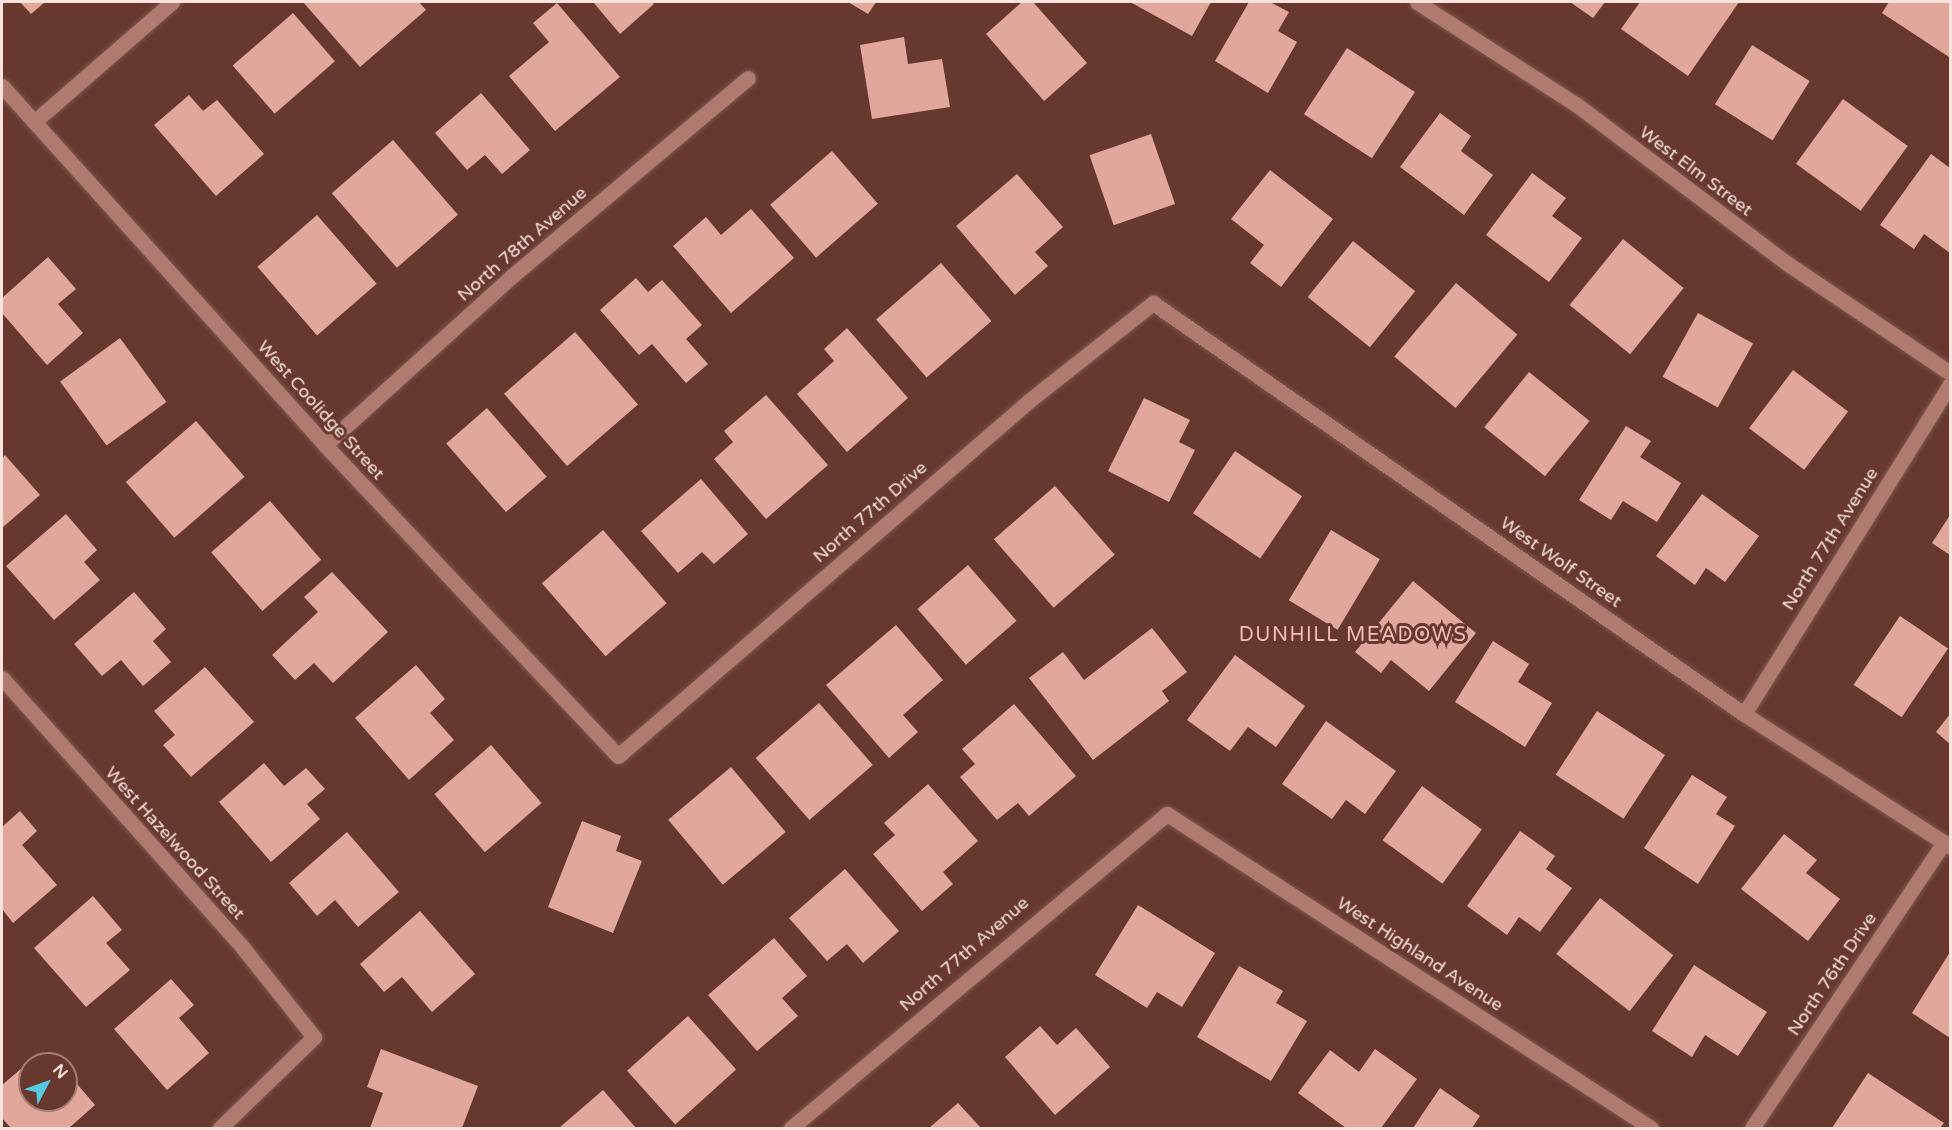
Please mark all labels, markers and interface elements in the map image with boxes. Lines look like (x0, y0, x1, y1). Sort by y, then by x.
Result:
street label: West Elm Street (1635, 121, 1757, 221)
street label: North 78th Avenue (453, 182, 591, 306)
street label: West Coolidge Street (253, 336, 389, 484)
street label: North 77th Drive (809, 457, 931, 567)
street label: North 77th Avenue (1777, 464, 1883, 614)
street label: West Wolf Street (1496, 512, 1626, 612)
district label: DUNHILL MEADOWS (1239, 623, 1467, 647)
street label: West Hazelwood Street (101, 762, 249, 924)
street label: North 77th Avenue (895, 892, 1033, 1016)
street label: West Highland Avenue (1333, 892, 1507, 1016)
street label: North 76th Drive (1783, 908, 1881, 1040)
north arrow (18, 1052, 78, 1112)
text: N (48, 1060, 72, 1083)

